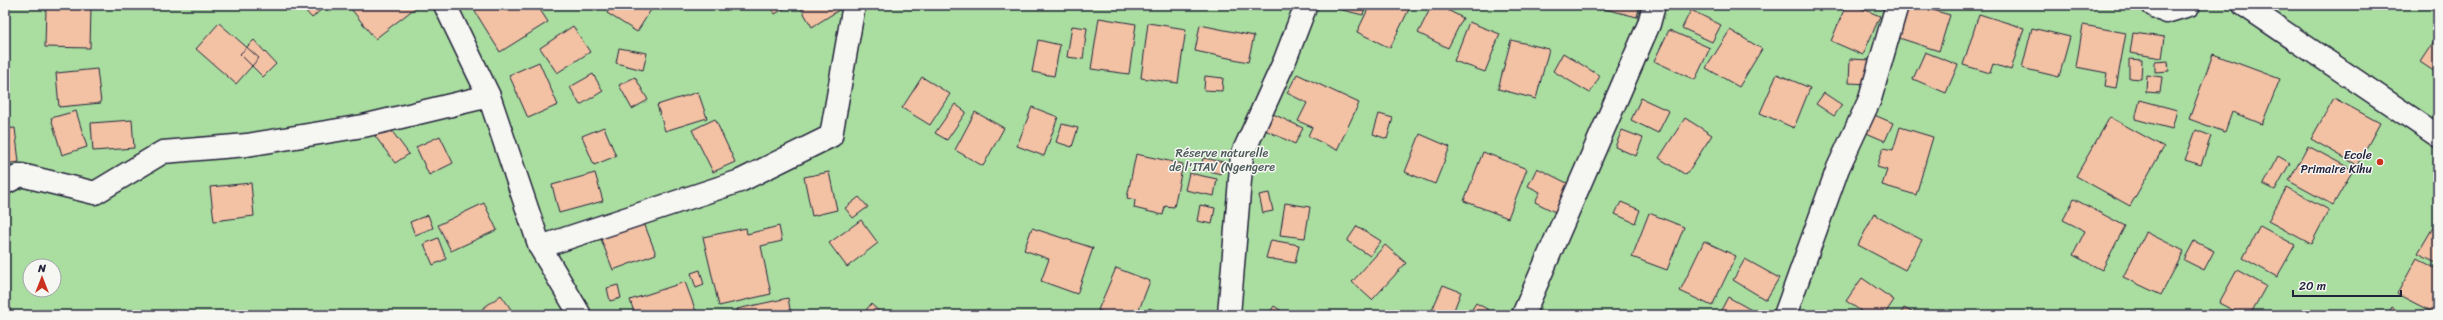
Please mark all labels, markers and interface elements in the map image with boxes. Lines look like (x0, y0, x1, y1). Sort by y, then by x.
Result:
park label: Réserve naturelle de l'ITAV (Ngengere (1169, 142, 1275, 178)
place label: Ecole Primaire Kihu (2300, 144, 2373, 180)
marker: Ecole Primaire Kihu (2375, 157, 2385, 167)
north arrow (22, 258, 62, 298)
text: N (37, 259, 46, 278)
scale bar (2293, 272, 2401, 298)
text: 20 m (2299, 275, 2326, 297)

